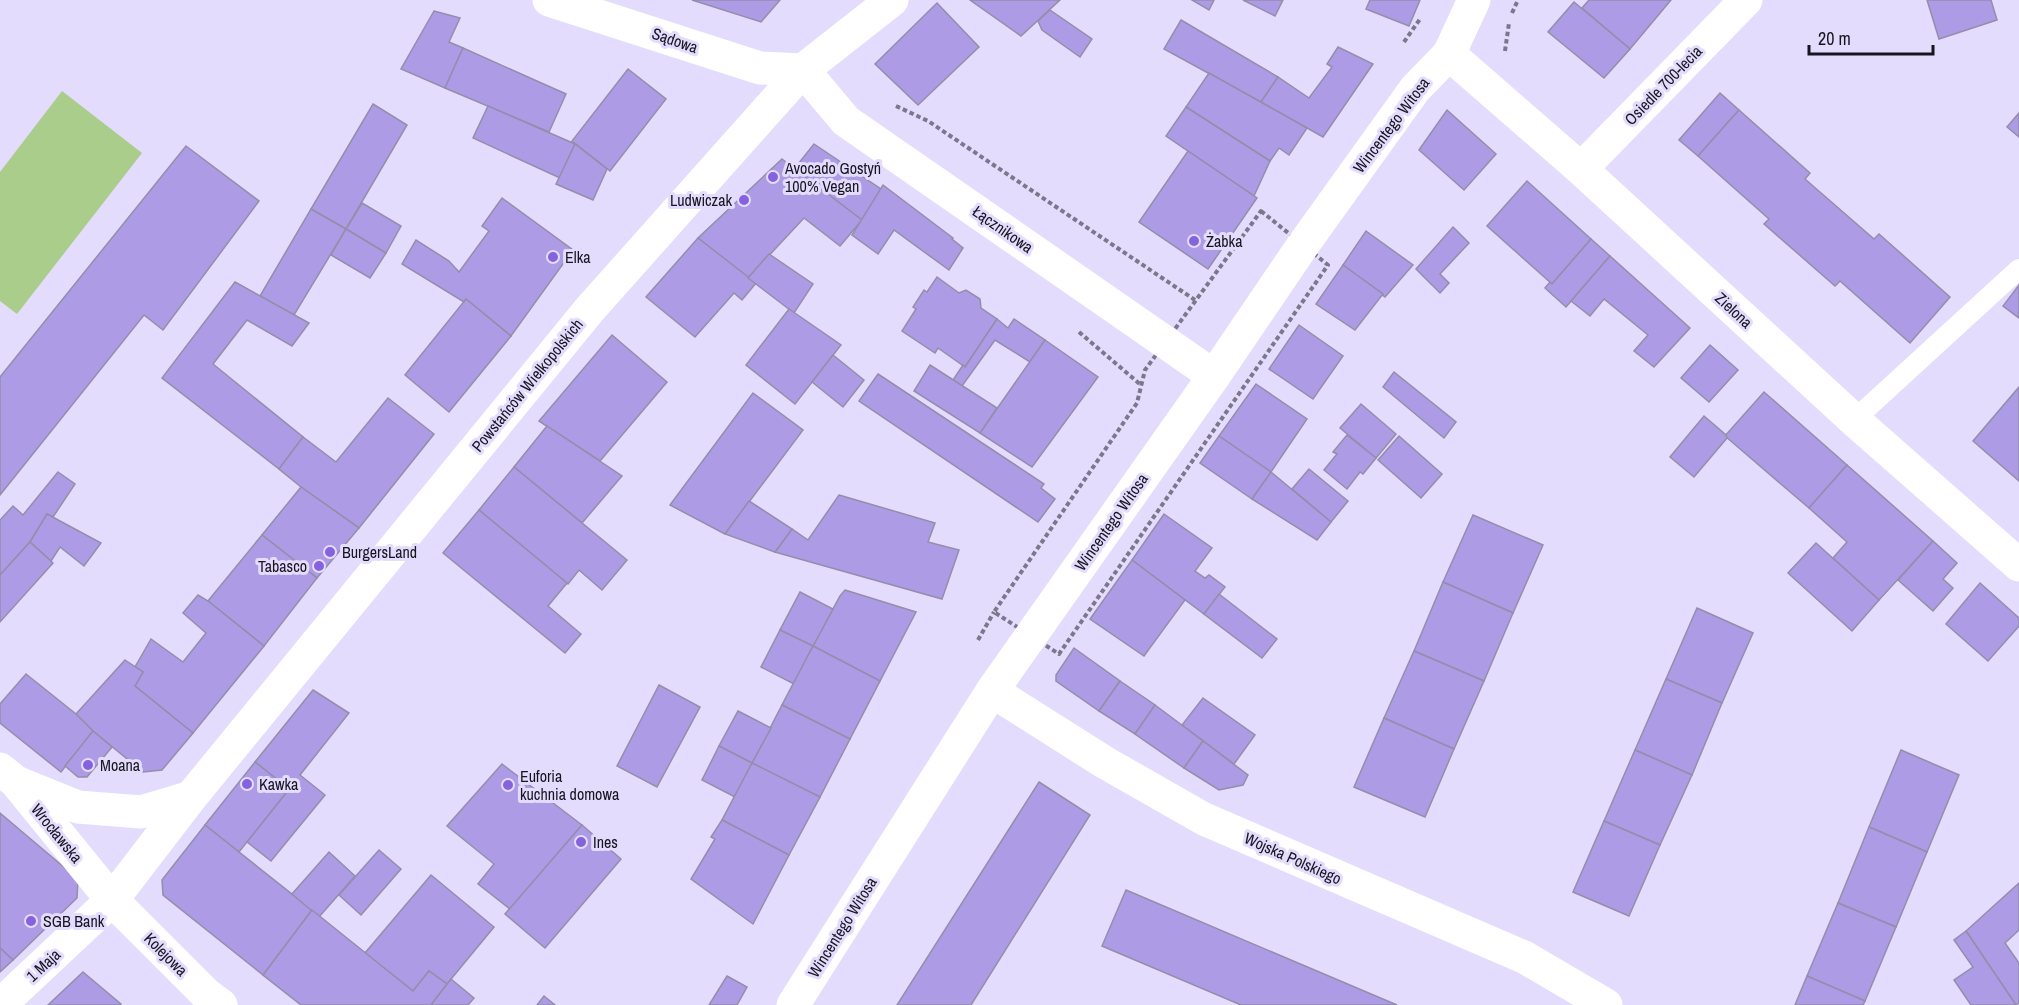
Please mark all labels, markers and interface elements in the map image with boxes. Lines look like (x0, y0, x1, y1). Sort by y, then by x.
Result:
scale bar (1809, 18, 1934, 56)
street label: Sądowa (649, 22, 702, 58)
text: 20 m (1818, 26, 1851, 51)
street label: Osiedle 700-lecia (1619, 40, 1707, 130)
street label: Wincentego Witosa (1348, 72, 1435, 177)
place label: Avocado Gostyń 100% Vegan (784, 157, 881, 197)
marker: Avocado Gostyń 100% Vegan (766, 170, 780, 184)
place label: Ludwiczak (670, 189, 732, 211)
marker: Ludwiczak (737, 193, 751, 207)
street label: Łącznikowa (968, 200, 1038, 258)
place label: Żabka (1206, 230, 1243, 252)
marker: Żabka (1187, 234, 1201, 248)
place label: Elka (565, 246, 591, 268)
marker: Elka (546, 250, 560, 264)
street label: Zielona (1710, 287, 1758, 333)
street label: Powstańców Wielkopolskich (466, 314, 588, 456)
street label: Wincentego Witosa (1069, 468, 1153, 575)
place label: BurgersLand (342, 541, 417, 563)
marker: BurgersLand (323, 545, 337, 559)
place label: Tabasco (258, 555, 307, 577)
marker: Tabasco (312, 559, 326, 573)
place label: Moana (100, 754, 141, 776)
marker: Moana (81, 758, 95, 772)
place label: Euforia kuchnia domowa (520, 765, 620, 805)
place label: Kawka (259, 773, 299, 795)
marker: Kawka (240, 777, 254, 791)
marker: Euforia kuchnia domowa (501, 778, 515, 792)
street label: Wrocławska (26, 799, 88, 868)
street label: Wojska Polskiego (1241, 827, 1345, 889)
place label: Ines (593, 831, 618, 853)
marker: Ines (574, 835, 588, 849)
street label: Wincentego Witosa (802, 872, 882, 981)
place label: SGB Bank (43, 910, 105, 932)
marker: SGB Bank (24, 914, 38, 928)
street label: Kolejowa (139, 927, 193, 981)
street label: 1 Maja (21, 943, 65, 986)

